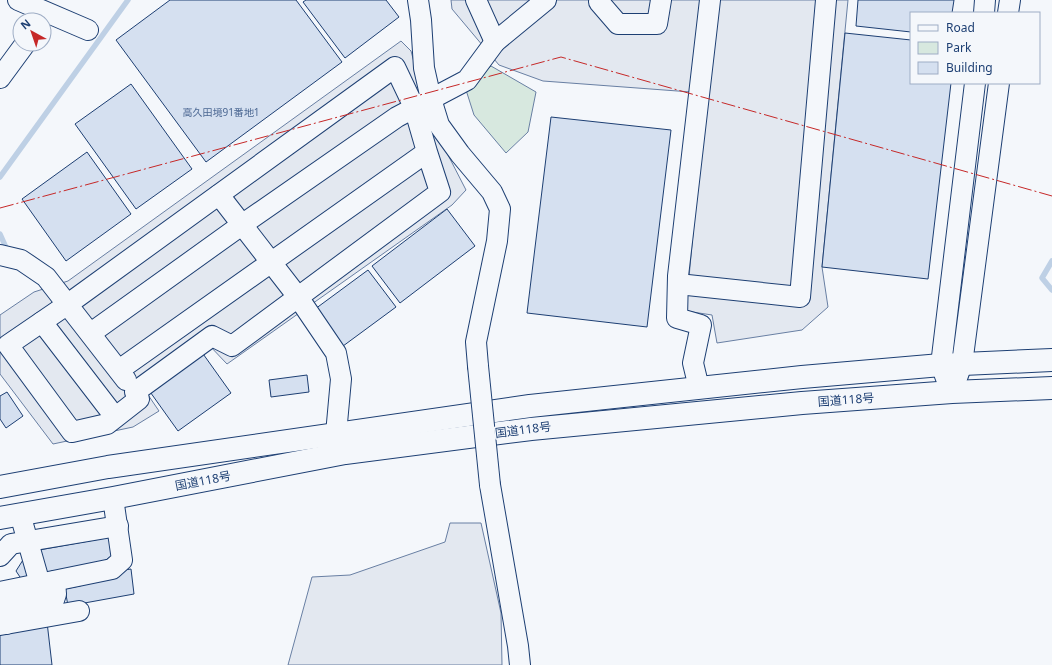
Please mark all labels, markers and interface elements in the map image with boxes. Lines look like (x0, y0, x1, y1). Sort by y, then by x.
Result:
north arrow (12, 12, 52, 52)
legend (910, 12, 1040, 84)
text: N (17, 15, 34, 33)
text: Road (946, 19, 975, 36)
text: Park (946, 39, 972, 56)
text: Building (946, 59, 993, 76)
house number: 高久田境91番地1 (182, 105, 260, 119)
street label: 国道118号 (817, 389, 875, 410)
street label: 国道118号 (494, 418, 552, 441)
street label: 国道118号 (174, 467, 232, 494)

